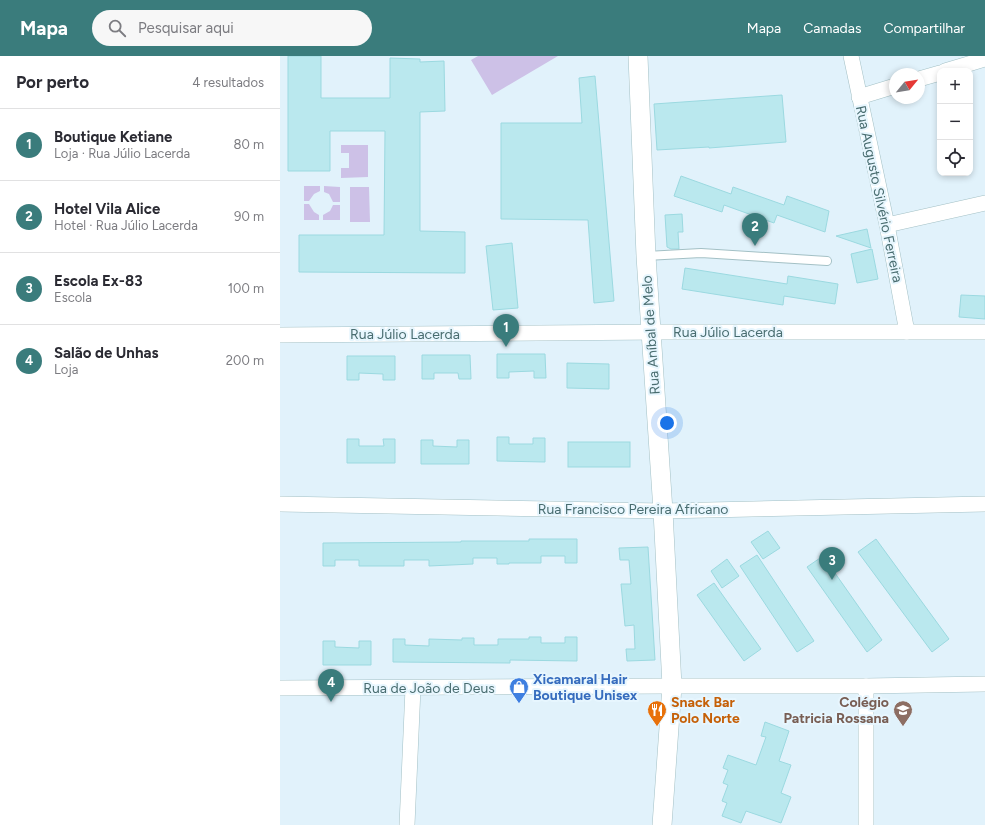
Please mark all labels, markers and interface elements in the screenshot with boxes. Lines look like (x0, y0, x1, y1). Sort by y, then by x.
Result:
search box (92, 10, 372, 46)
text: Mapa (20, 17, 68, 40)
icon: search (106, 17, 128, 39)
text: Pesquisar aqui (138, 19, 234, 37)
text: Mapa (747, 20, 781, 37)
text: Camadas (803, 20, 861, 37)
text: Compartilhar (883, 20, 965, 37)
north arrow (889, 68, 925, 104)
map controls (937, 68, 973, 176)
button: + (937, 68, 973, 104)
text: Por perto (16, 72, 89, 92)
text: 4 resultados (192, 75, 264, 90)
street label: Rua Augusto Silvério Ferreira (852, 104, 906, 284)
button: − (937, 104, 973, 140)
text: Boutique Ketiane (54, 128, 172, 146)
text: 1 (26, 137, 32, 152)
text: 80 m (233, 137, 264, 152)
button: locate (937, 140, 973, 176)
text: Loja · Rua Júlio Lacerda (54, 146, 190, 161)
text: Hotel Vila Alice (54, 200, 160, 218)
text: 2 (25, 209, 33, 224)
text: 90 m (234, 209, 264, 224)
pin: 2 (742, 213, 768, 246)
text: Hotel · Rua Júlio Lacerda (54, 218, 198, 233)
text: Escola Ex-83 (54, 272, 143, 290)
street label: Rua Aníbal de Melo (638, 275, 664, 395)
text: 3 (25, 281, 33, 296)
text: 100 m (228, 281, 264, 296)
text: Escola (54, 290, 92, 305)
pin: 1 (493, 314, 519, 347)
street label: Rua Júlio Lacerda (673, 324, 783, 341)
street label: Rua Júlio Lacerda (350, 326, 460, 343)
text: Salão de Unhas (54, 344, 158, 362)
text: 4 (25, 353, 33, 368)
text: 200 m (226, 353, 264, 368)
text: Loja (54, 362, 78, 377)
your location (657, 413, 677, 433)
street label: Rua Francisco Pereira Africano (538, 501, 728, 518)
pin: 3 (819, 547, 845, 580)
pin: 4 (318, 669, 344, 702)
place label: Xicamaral Hair Boutique Unisex (533, 671, 638, 704)
shop icon: Xicamaral Hair Boutique Unisex (508, 676, 530, 704)
street label: Rua de João de Deus (363, 680, 495, 697)
place label: Snack Bar Polo Norte (671, 694, 740, 727)
place label: Colégio Patricia Rossana (783, 694, 889, 727)
restaurant icon: Snack Bar Polo Norte (646, 699, 668, 727)
school or university icon: Colégio Patricia Rossana (892, 699, 914, 727)

